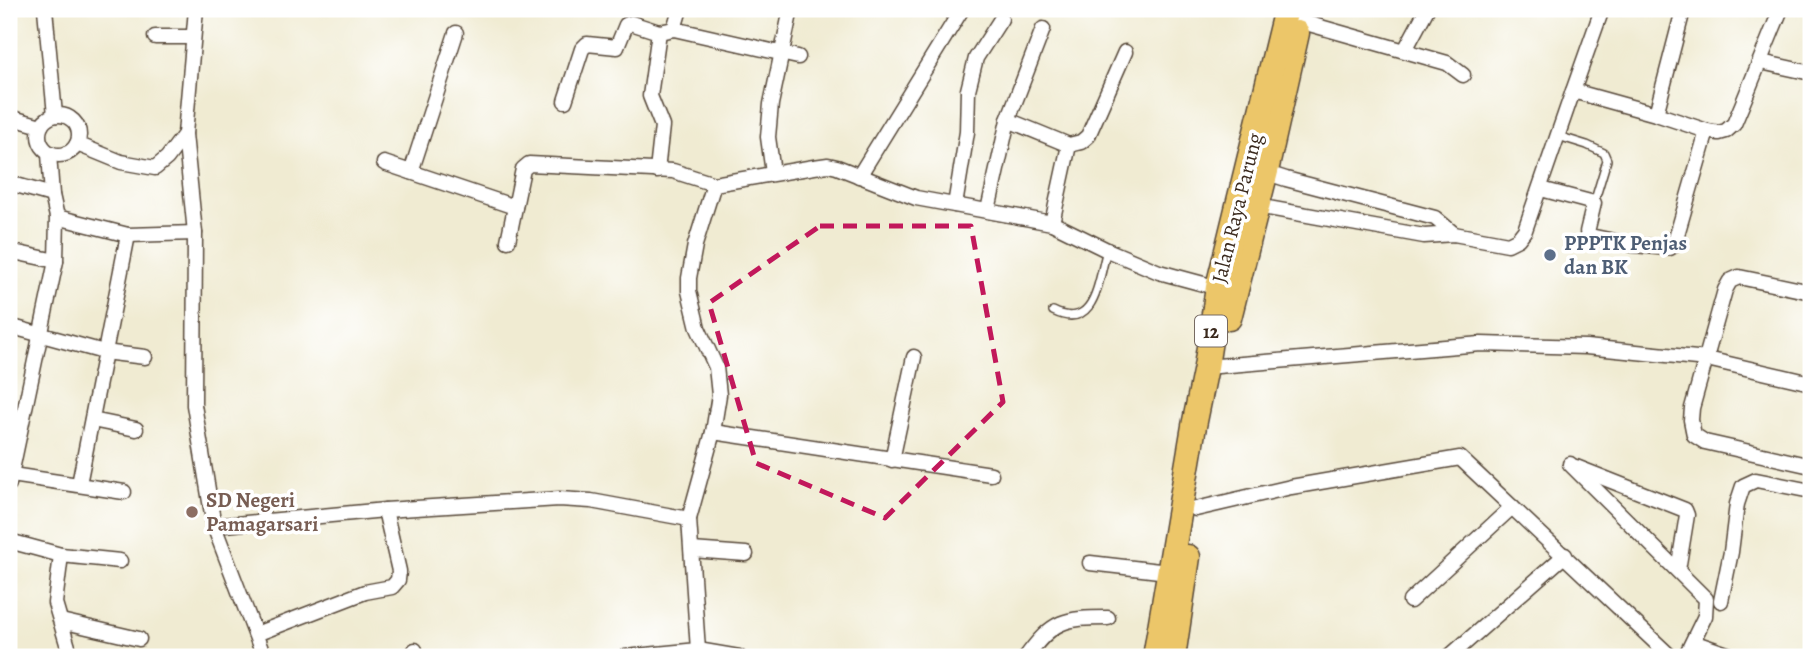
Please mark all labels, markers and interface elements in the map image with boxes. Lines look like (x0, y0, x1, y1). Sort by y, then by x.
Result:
street label: Jalan Raya Parung (1205, 130, 1269, 286)
place label: PPPTK Penjas dan BK (1564, 229, 1687, 281)
marker: PPPTK Penjas dan BK (1542, 247, 1558, 263)
road number: 12 (1195, 316, 1227, 346)
place label: SD Negeri Pamagarsari (206, 486, 318, 538)
marker: SD Negeri Pamagarsari (184, 504, 200, 520)

